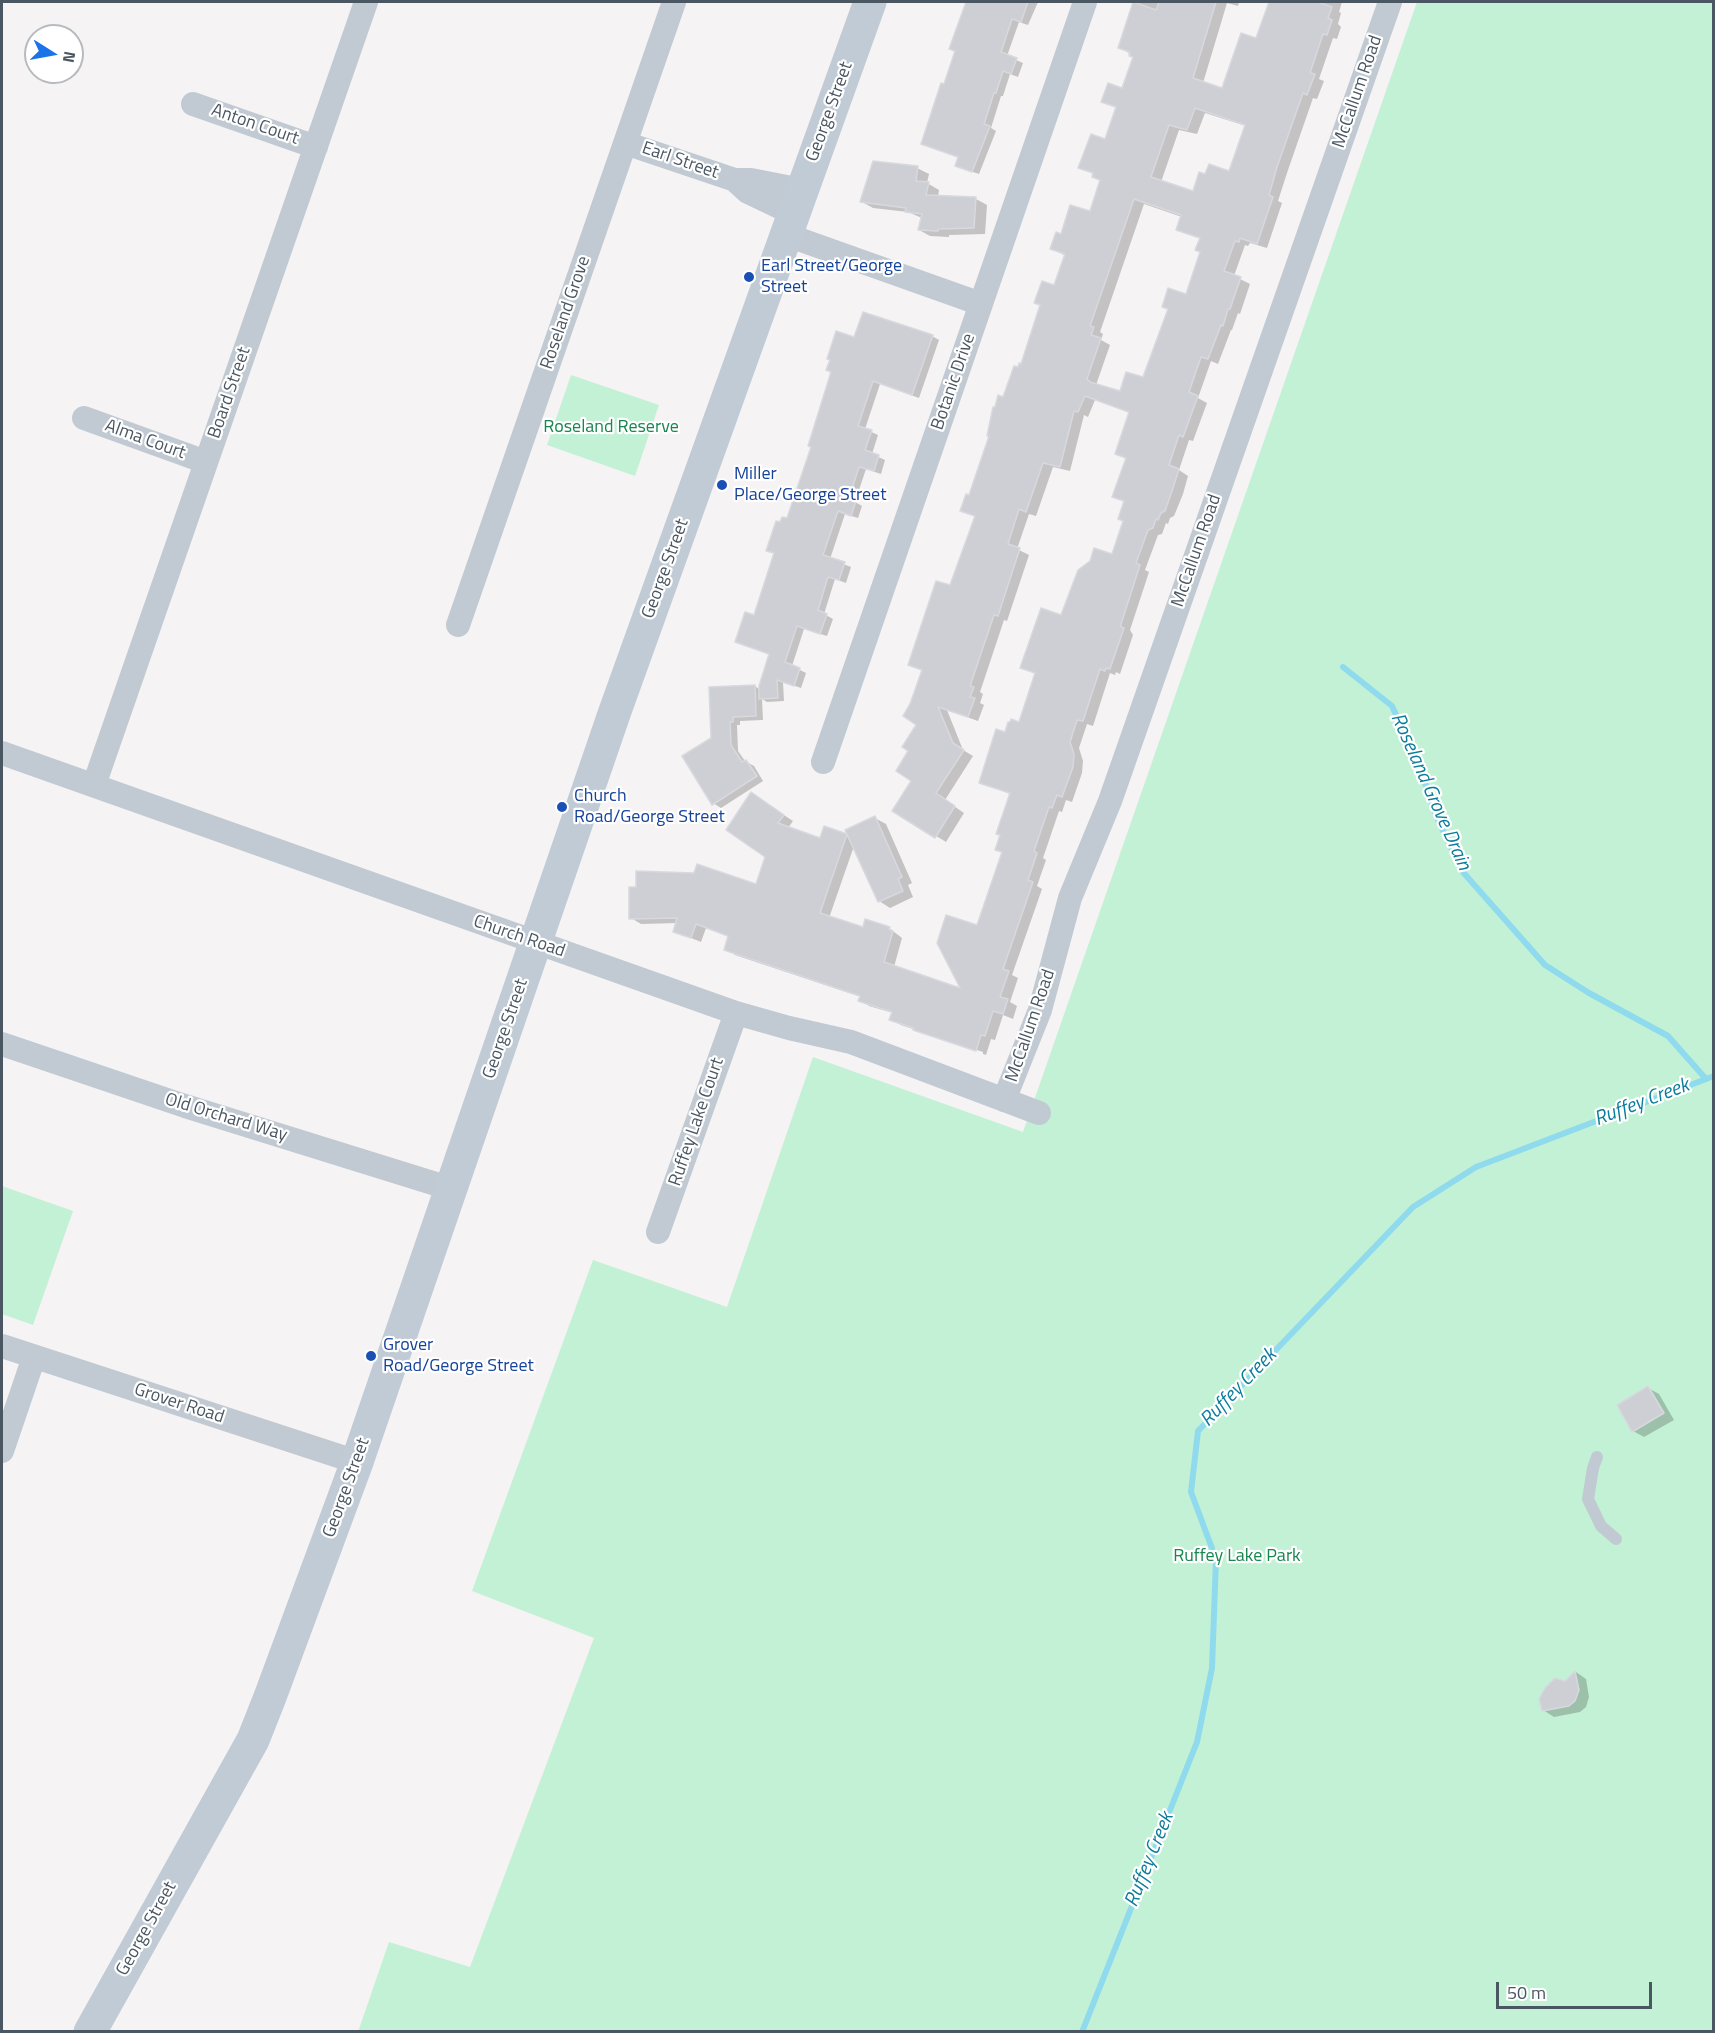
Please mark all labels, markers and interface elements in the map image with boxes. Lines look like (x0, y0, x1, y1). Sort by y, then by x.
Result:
north arrow (24, 24, 84, 84)
street label: McCallum Road (1329, 33, 1387, 151)
text: N (57, 49, 83, 65)
street label: George Street (802, 59, 858, 165)
street label: Anton Court (208, 100, 302, 150)
street label: Earl Street (639, 138, 721, 184)
street label: Roseland Grove (537, 254, 595, 372)
place label: Earl Street/George Street (761, 256, 902, 298)
marker: Earl Street/George Street (742, 270, 756, 284)
street label: Botanic Drive (927, 331, 981, 433)
street label: Board Street (204, 344, 256, 442)
street label: Alma Court (102, 415, 188, 465)
park label: Roseland Reserve (543, 417, 679, 439)
place label: Miller Place/George Street (734, 464, 886, 506)
marker: Miller Place/George Street (715, 478, 729, 492)
street label: McCallum Road (1168, 492, 1226, 610)
street label: George Street (638, 516, 694, 622)
water label: Roseland Grove Drain (1385, 710, 1475, 874)
place label: Church Road/George Street (574, 786, 725, 828)
marker: Church Road/George Street (555, 800, 569, 814)
street label: Church Road (470, 911, 568, 963)
street label: McCallum Road (1002, 967, 1060, 1085)
street label: George Street (479, 976, 533, 1082)
street label: Ruffey Lake Court (665, 1055, 729, 1189)
water label: Ruffey Creek (1591, 1074, 1693, 1132)
street label: Old Orchard Way (162, 1089, 290, 1147)
place label: Grover Road/George Street (383, 1335, 534, 1378)
water label: Ruffey Creek (1196, 1344, 1282, 1432)
marker: Grover Road/George Street (364, 1349, 378, 1363)
street label: Grover Road (131, 1379, 227, 1429)
street label: George Street (319, 1435, 375, 1541)
park label: Ruffey Lake Park (1173, 1546, 1301, 1568)
water label: Ruffey Creek (1120, 1809, 1180, 1911)
street label: George Street (112, 1878, 182, 1980)
scale bar (1499, 1970, 1655, 2008)
text: 50 m (1507, 1979, 1546, 2006)

